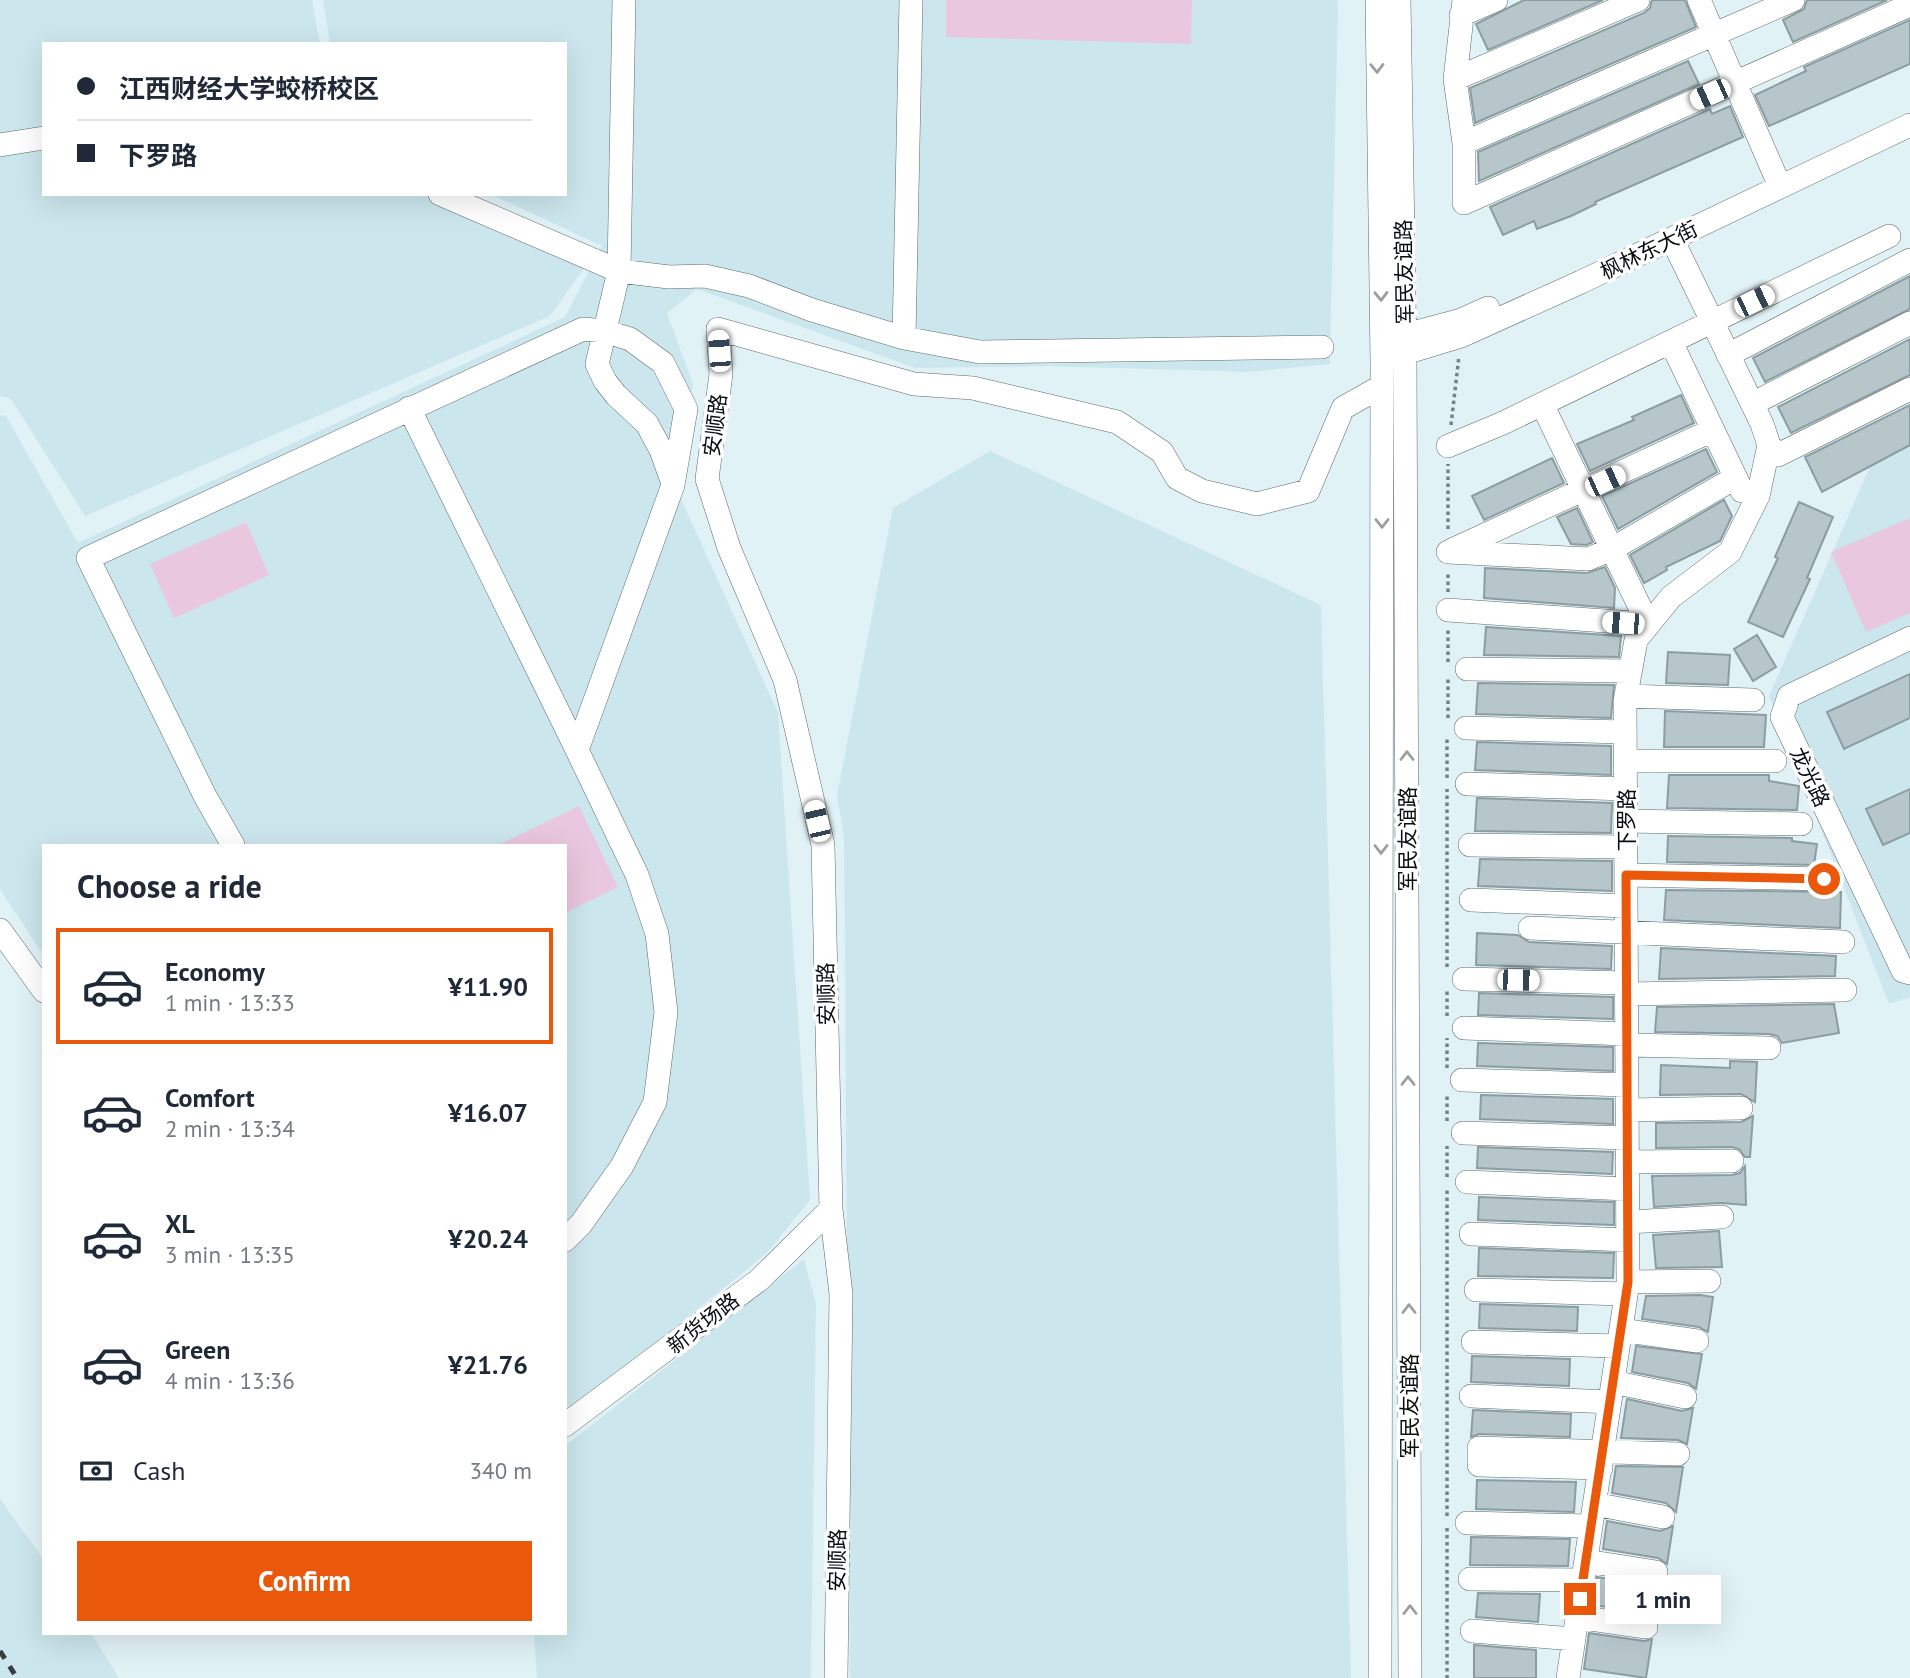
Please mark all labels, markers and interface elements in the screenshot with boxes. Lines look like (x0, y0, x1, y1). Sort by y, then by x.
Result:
one-way arrow (1370, 63, 1385, 74)
text: 江西财经大学蛟桥校区 (119, 72, 379, 105)
car (1687, 76, 1734, 112)
text: 下罗路 (119, 139, 197, 172)
street label: 枫林东大街 (1596, 215, 1702, 285)
street label: 军民友谊路 (1390, 219, 1418, 325)
car (1731, 282, 1778, 320)
one-way arrow (1373, 291, 1389, 301)
car (708, 329, 731, 373)
street label: 安顺路 (698, 392, 732, 458)
car (1582, 463, 1629, 499)
one-way arrow (1374, 518, 1390, 529)
car (1602, 611, 1645, 635)
street label: 龙光路 (1784, 743, 1836, 811)
one-way arrow (1399, 750, 1415, 761)
street label: 军民友谊路 (1394, 787, 1421, 892)
street label: 下罗路 (1613, 789, 1640, 852)
car (803, 798, 832, 844)
one-way arrow (1373, 844, 1389, 854)
route start (1808, 863, 1840, 895)
text: Choose a ride (77, 865, 262, 907)
icon: car (81, 955, 144, 1018)
text: Economy (165, 955, 265, 988)
street label: 安顺路 (812, 962, 840, 1026)
car (1497, 969, 1540, 991)
text: ¥11.90 (448, 970, 528, 1003)
text: 1 min · 13:33 (165, 988, 295, 1017)
one-way arrow (1400, 1076, 1416, 1086)
icon: car (81, 1081, 144, 1144)
text: Comfort (165, 1081, 255, 1114)
text: ¥16.07 (448, 1096, 528, 1129)
text: 2 min · 13:34 (165, 1114, 295, 1143)
icon: car (81, 1207, 144, 1270)
text: XL (165, 1207, 195, 1240)
text: ¥20.24 (448, 1222, 528, 1255)
text: 3 min · 13:35 (165, 1240, 295, 1269)
street label: 新货场路 (662, 1287, 744, 1359)
one-way arrow (1401, 1303, 1417, 1314)
icon: car (81, 1333, 144, 1396)
text: Green (165, 1333, 230, 1366)
text: ¥21.76 (448, 1348, 528, 1381)
street label: 军民友谊路 (1396, 1354, 1423, 1459)
text: 4 min · 13:36 (165, 1366, 295, 1395)
icon: cash (77, 1452, 115, 1490)
text: Cash (133, 1454, 185, 1487)
text: 340 m (470, 1456, 532, 1485)
street label: 安顺路 (823, 1528, 851, 1592)
button: Confirm (77, 1541, 532, 1621)
callout: 1 min (1604, 1574, 1720, 1624)
route end (1564, 1583, 1596, 1615)
text: 1 min (1635, 1585, 1691, 1614)
one-way arrow (1402, 1604, 1418, 1615)

